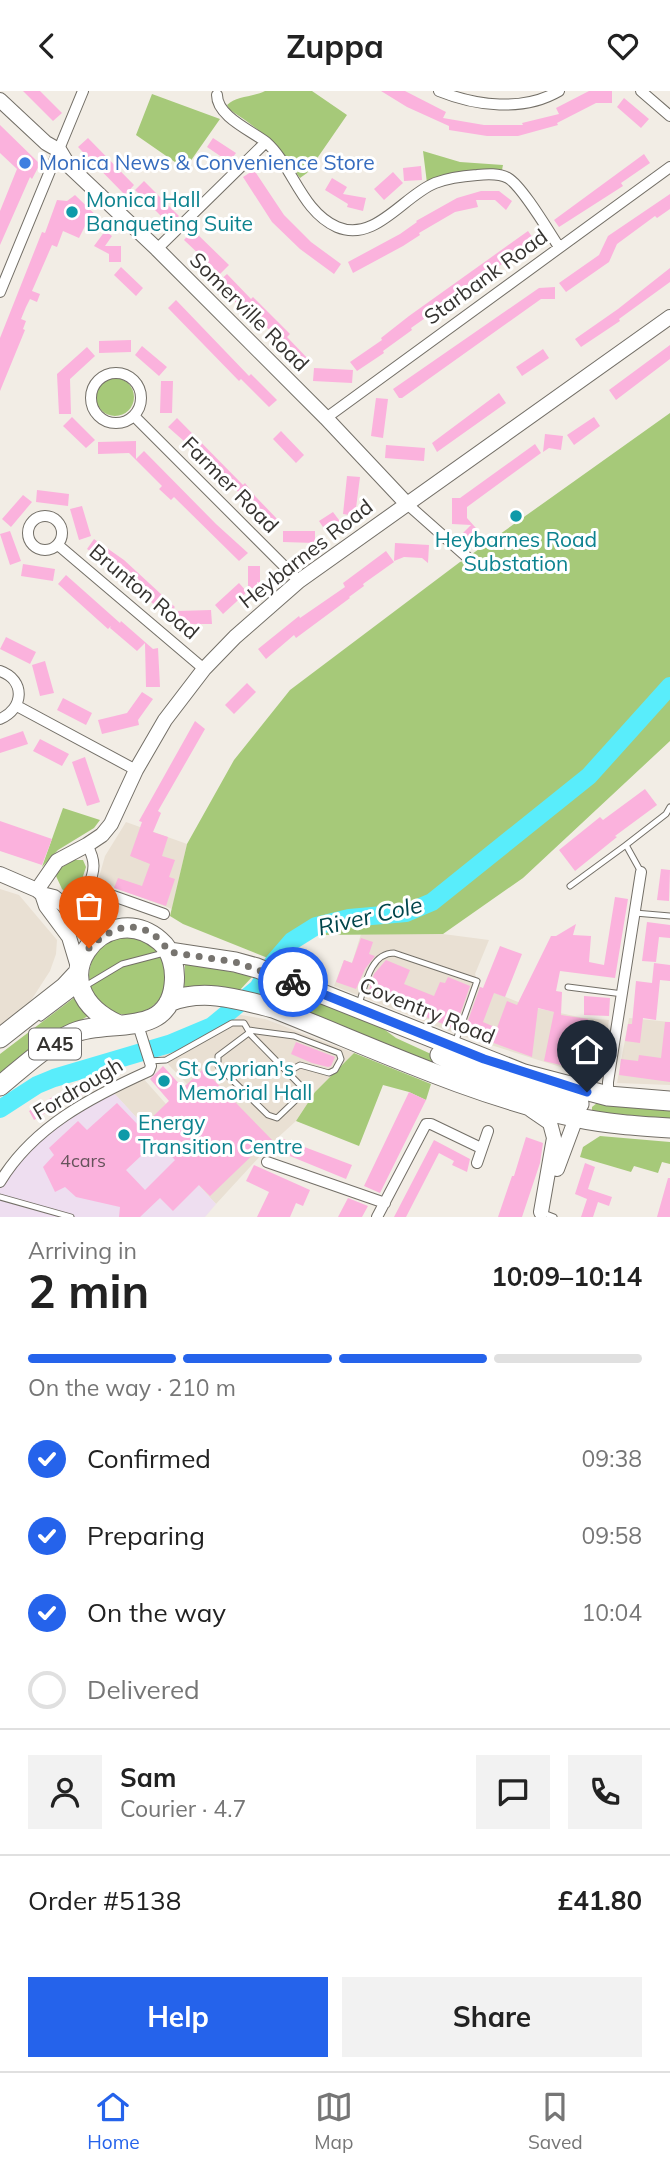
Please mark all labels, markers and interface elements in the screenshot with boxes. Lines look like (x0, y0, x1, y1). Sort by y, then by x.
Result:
text: Zuppa (286, 26, 384, 66)
icon: back (28, 27, 66, 65)
icon: heart (604, 27, 642, 65)
place label: Monica News & Convenience Store (39, 149, 375, 175)
marker: Monica News & Convenience Store (17, 155, 33, 171)
place label: Monica Hall Banqueting Suite (86, 186, 253, 236)
marker: Monica Hall Banqueting Suite (64, 204, 80, 220)
street label: Starbank Road (419, 223, 552, 330)
street label: Somerville Road (185, 246, 315, 376)
street label: Farmer Road (177, 431, 284, 538)
street label: Heybarnes Road (233, 493, 377, 613)
marker: Heybarnes Road Substation (508, 508, 524, 524)
place label: Heybarnes Road Substation (435, 526, 597, 576)
street label: Brunton Road (85, 538, 205, 645)
pin (59, 876, 119, 948)
icon: bag (70, 887, 108, 925)
water label: River Cole (315, 889, 425, 942)
courier (258, 947, 328, 1017)
icon: bike (274, 963, 312, 1001)
street label: Coventry Road (356, 971, 499, 1049)
pin (557, 1020, 617, 1092)
road number: A45 (29, 1028, 81, 1059)
icon: home (568, 1031, 606, 1069)
street label: Fordrough (28, 1051, 127, 1125)
place label: St Cyprian's Memorial Hall (178, 1055, 312, 1105)
marker: St Cyprian's Memorial Hall (156, 1073, 172, 1089)
place label: Energy Transition Centre (138, 1109, 303, 1159)
marker: Energy Transition Centre (116, 1127, 132, 1143)
house number: 4cars (60, 1149, 106, 1172)
text: Arriving in (28, 1236, 137, 1265)
text: 10:09–10:14 (491, 1260, 642, 1293)
text: 2 min (28, 1262, 149, 1320)
text: On the way · 210 m (28, 1373, 236, 1402)
icon: check (28, 1440, 66, 1478)
text: Confirmed (87, 1442, 211, 1475)
text: 09:38 (582, 1444, 642, 1473)
icon: check (28, 1517, 66, 1555)
text: Preparing (87, 1519, 205, 1552)
text: 09:58 (582, 1521, 642, 1550)
icon: check (28, 1594, 66, 1632)
text: On the way (87, 1596, 226, 1629)
text: 10:04 (582, 1598, 642, 1627)
text: Delivered (87, 1673, 200, 1706)
button: person (28, 1755, 102, 1829)
button: chat (476, 1755, 550, 1829)
button: phone (568, 1755, 642, 1829)
text: Sam (120, 1761, 176, 1794)
text: Courier · 4.7 (120, 1794, 246, 1823)
text: Order #5138 (28, 1884, 181, 1917)
text: £41.80 (558, 1884, 642, 1917)
button: Help (28, 1977, 328, 2057)
button: Share (342, 1977, 642, 2057)
tab: Home (87, 2088, 140, 2154)
tab: Map (314, 2088, 353, 2154)
tab: Saved (528, 2088, 583, 2154)

